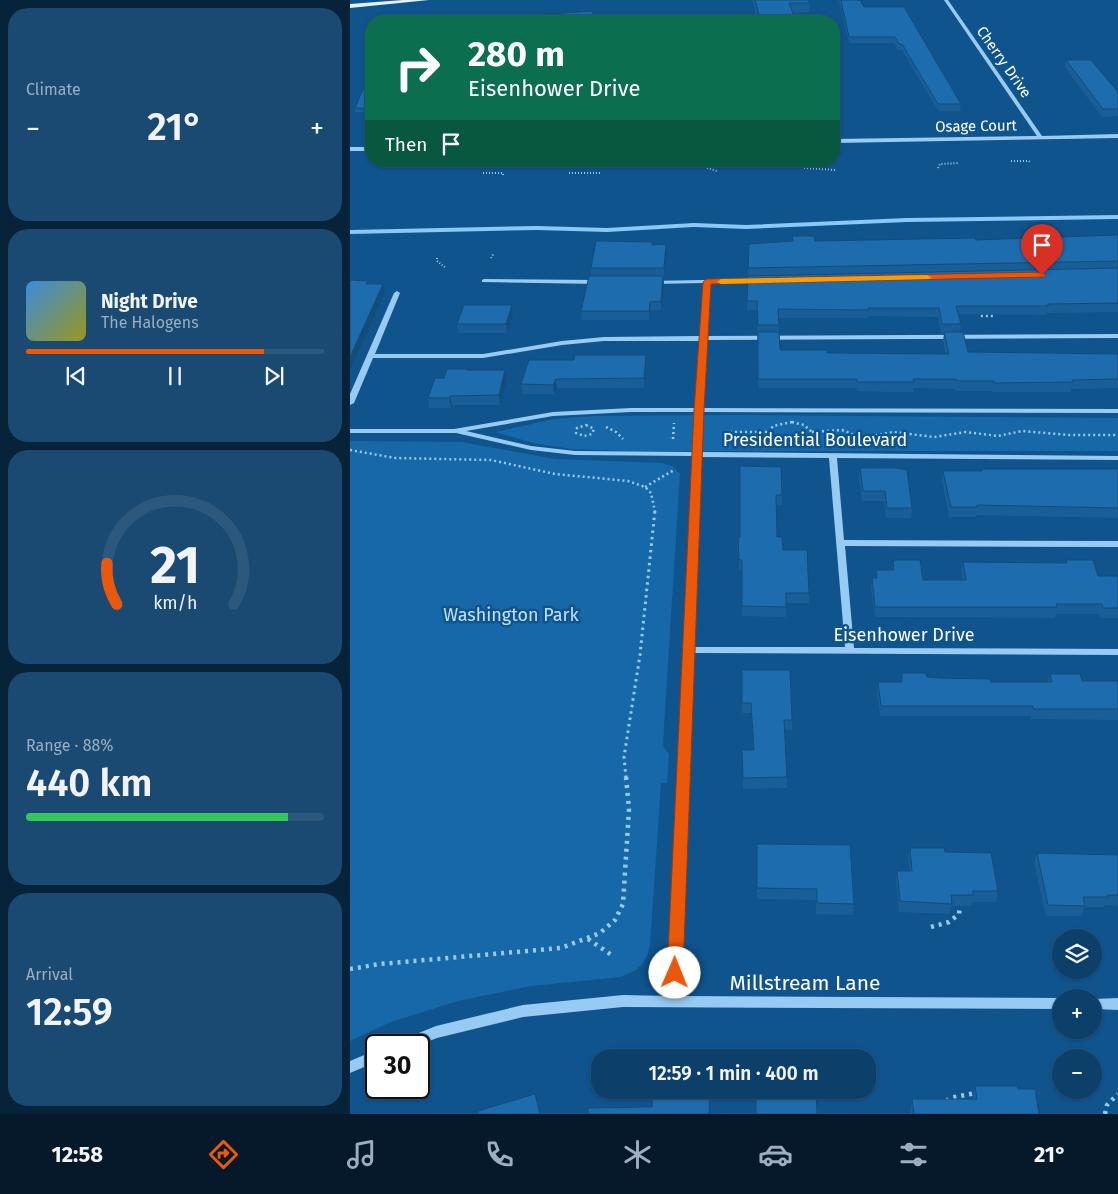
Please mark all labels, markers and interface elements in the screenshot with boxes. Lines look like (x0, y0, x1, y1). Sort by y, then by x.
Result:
street label: Cherry Drive (973, 23, 1035, 101)
text: 280 m (468, 33, 565, 75)
icon: right (385, 35, 450, 100)
text: Eisenhower Drive (468, 75, 641, 102)
text: Climate (26, 80, 81, 99)
text: 21° (147, 104, 203, 150)
text: − (26, 112, 40, 145)
text: + (310, 112, 324, 145)
street label: Osage Court (935, 116, 1018, 136)
icon: arrive (437, 130, 465, 158)
text: Then (385, 133, 427, 156)
pin (1021, 224, 1063, 275)
icon: arrive (1028, 231, 1056, 259)
text: Night Drive (101, 290, 198, 313)
text: The Halogens (101, 313, 199, 332)
icon: previous (62, 362, 90, 390)
icon: pause (161, 362, 189, 390)
icon: next (260, 362, 288, 390)
street label: Presidential Boulevard (723, 429, 907, 451)
text: 21 (150, 534, 200, 597)
text: km/h (153, 592, 197, 614)
park label: Washington Park (443, 604, 579, 626)
street label: Eisenhower Drive (833, 624, 975, 646)
text: Range · 88% (26, 736, 114, 755)
text: 440 km (26, 760, 152, 806)
map controls (1052, 929, 1102, 1099)
button: layers (1052, 929, 1102, 979)
position arrow (648, 946, 700, 998)
text: Arrival (26, 965, 73, 984)
street label: Millstream Lane (729, 970, 881, 996)
text: 12:59 (26, 989, 113, 1035)
button: + (1052, 989, 1102, 1039)
speed limit sign: 30 (365, 1034, 430, 1099)
button: − (1052, 1049, 1102, 1099)
text: 12:59 · 1 min · 400 m (648, 1062, 819, 1085)
icon: directions (206, 1137, 241, 1172)
icon: music (344, 1137, 379, 1172)
icon: phone (482, 1137, 517, 1172)
icon: climate (620, 1137, 655, 1172)
icon: car (758, 1137, 793, 1172)
icon: filters (896, 1137, 931, 1172)
text: 12:58 (51, 1141, 103, 1168)
text: 21° (1034, 1141, 1066, 1168)

